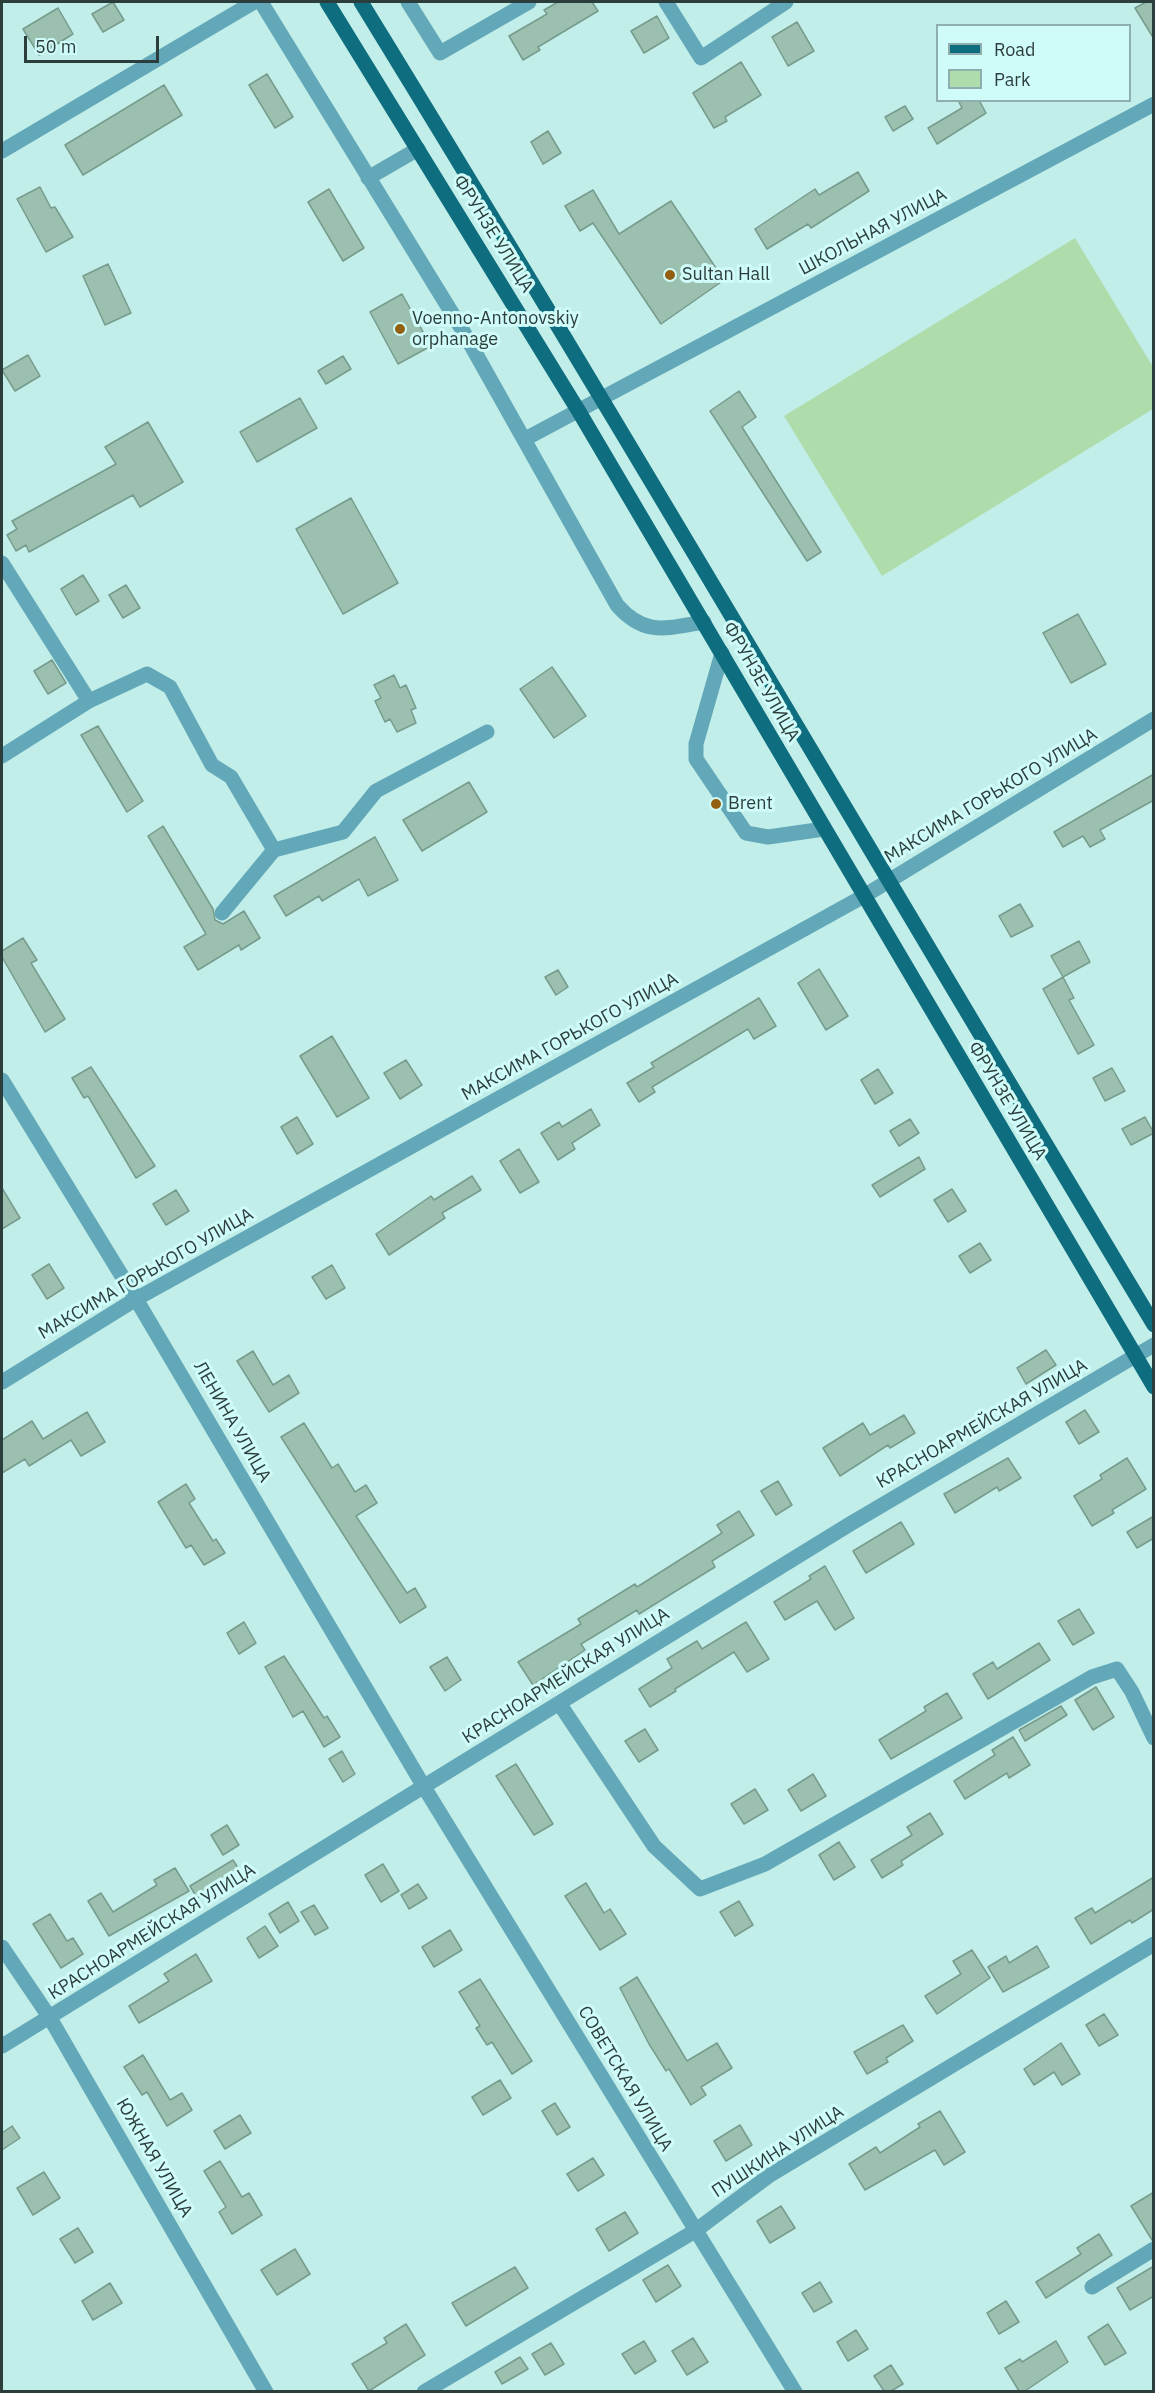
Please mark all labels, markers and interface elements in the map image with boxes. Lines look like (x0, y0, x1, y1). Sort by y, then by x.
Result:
scale bar (27, 24, 162, 62)
legend (936, 24, 1131, 102)
text: 50 m (35, 35, 77, 58)
text: Road (994, 38, 1035, 61)
text: Park (994, 68, 1030, 91)
street label: ФРУНЗЕ УЛИЦА (448, 171, 538, 297)
street label: ШКОЛЬНАЯ УЛИЦА (795, 184, 951, 280)
place label: Sultan Hall (682, 264, 770, 286)
marker: Sultan Hall (663, 268, 677, 282)
place label: Voenno-Antonovskiy orphanage (412, 308, 579, 350)
marker: Voenno-Antonovskiy orphanage (393, 322, 407, 336)
street label: ФРУНЗЕ УЛИЦА (718, 618, 804, 746)
street label: МАКСИМА ГОРЬКОГО УЛИЦА (881, 724, 1101, 868)
place label: Brent (728, 793, 773, 815)
marker: Brent (709, 797, 723, 811)
street label: МАКСИМА ГОРЬКОГО УЛИЦА (458, 968, 682, 1106)
street label: ФРУНЗЕ УЛИЦА (963, 1038, 1051, 1164)
street label: МАКСИМА ГОРЬКОГО УЛИЦА (35, 1204, 257, 1344)
street label: КРАСНОАРМЕЙСКАЯ УЛИЦА (873, 1355, 1091, 1493)
street label: ЛЕНИНА УЛИЦА (189, 1358, 275, 1486)
street label: КРАСНОАРМЕЙСКАЯ УЛИЦА (459, 1603, 673, 1749)
street label: КРАСНОАРМЕЙСКАЯ УЛИЦА (45, 1859, 259, 2005)
street label: СОВЕТСКАЯ УЛИЦА (573, 2002, 677, 2156)
street label: ЮЖНАЯ УЛИЦА (111, 2095, 197, 2221)
street label: ПУШКИНА УЛИЦА (708, 2101, 848, 2203)

